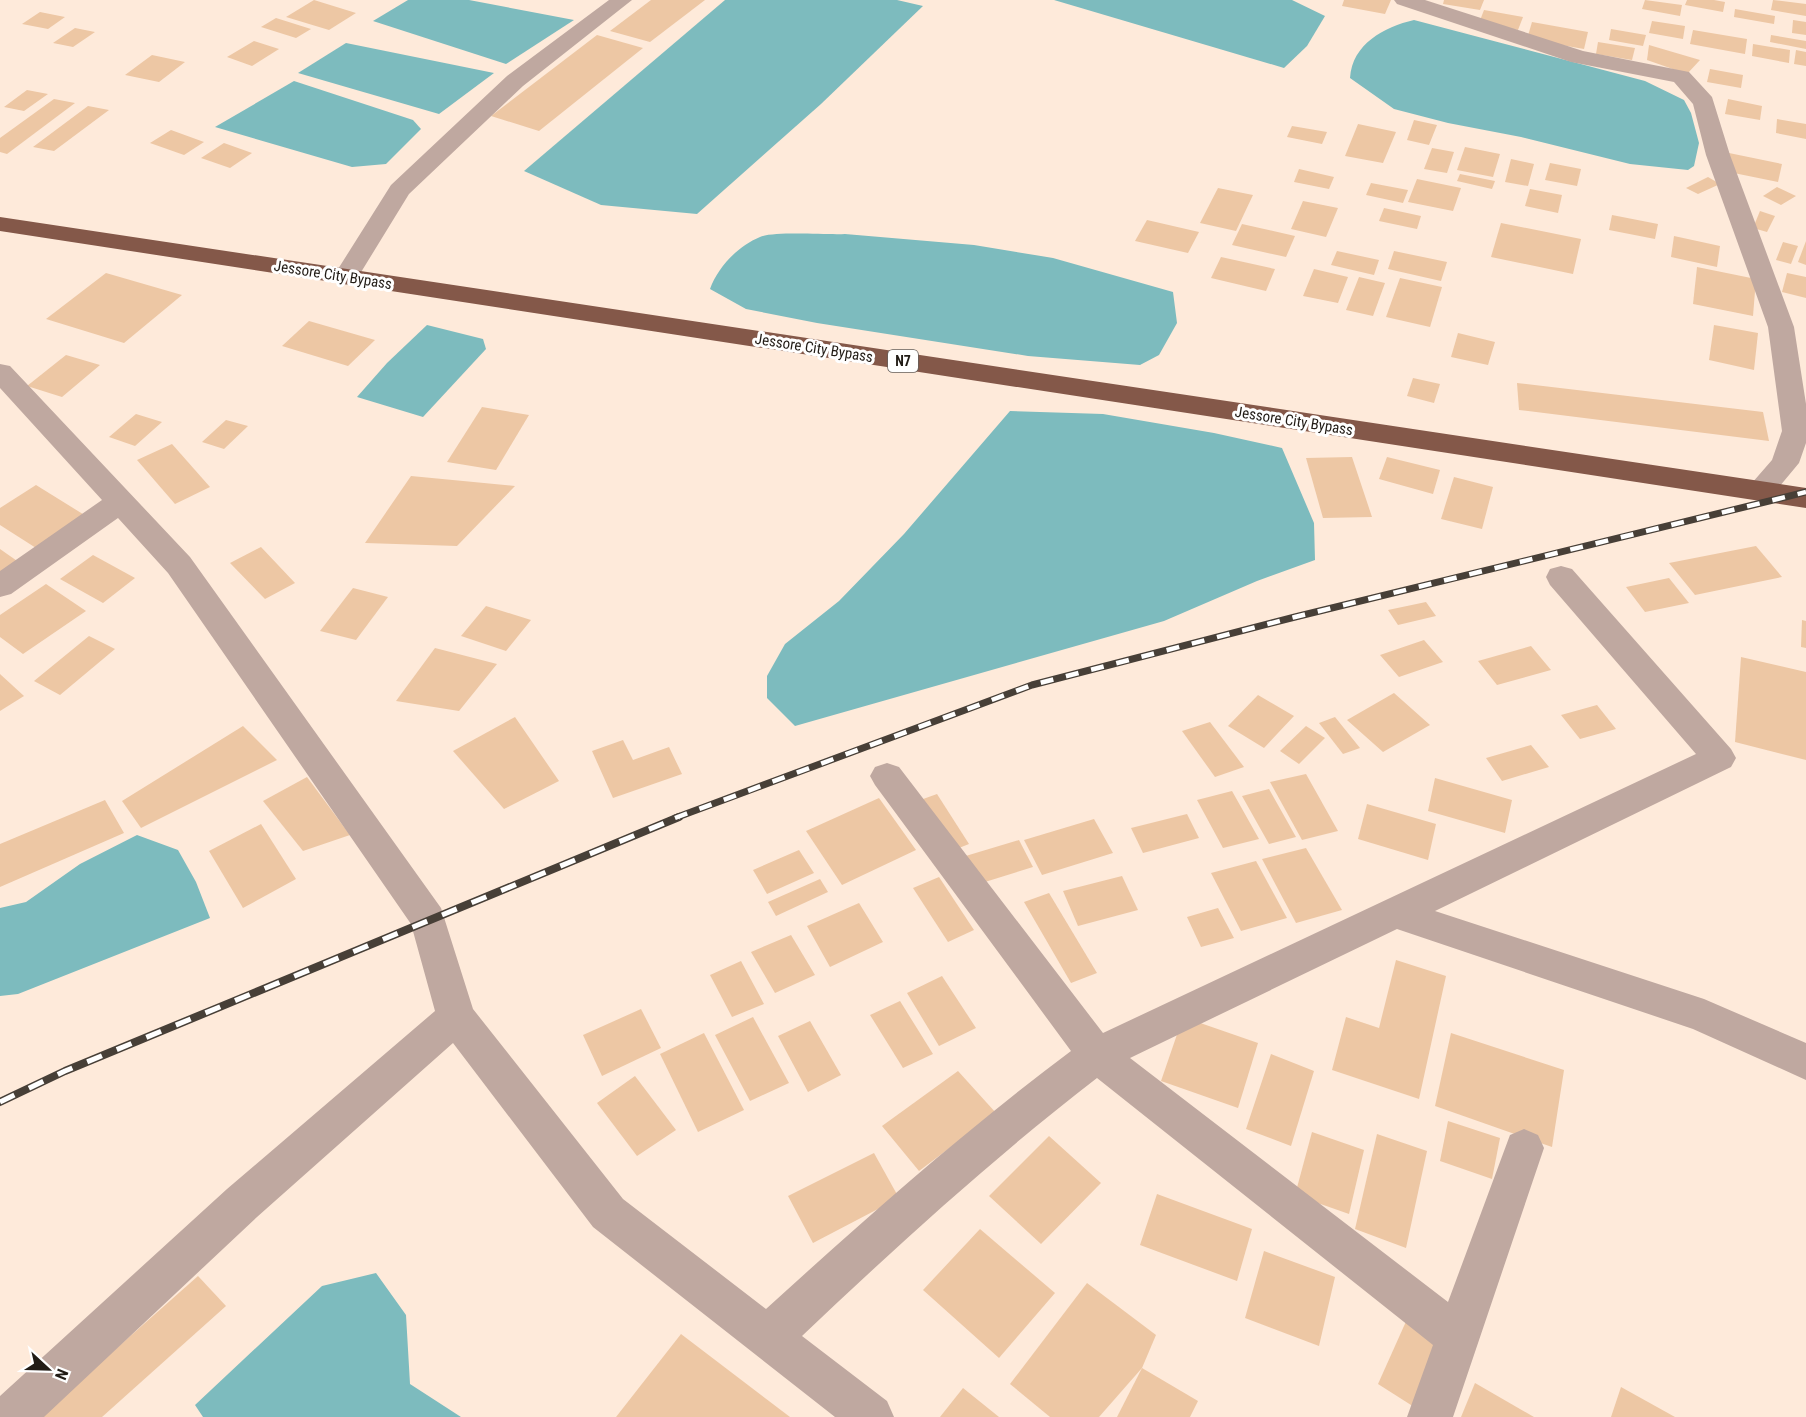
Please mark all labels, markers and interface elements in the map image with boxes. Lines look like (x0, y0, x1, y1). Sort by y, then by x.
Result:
street label: Jessore City Bypass (273, 257, 393, 293)
street label: Jessore City Bypass (754, 330, 874, 366)
road number: N7 (888, 350, 918, 372)
street label: Jessore City Bypass (1234, 403, 1354, 439)
north arrow (18, 1339, 78, 1399)
text: N (51, 1366, 72, 1383)

